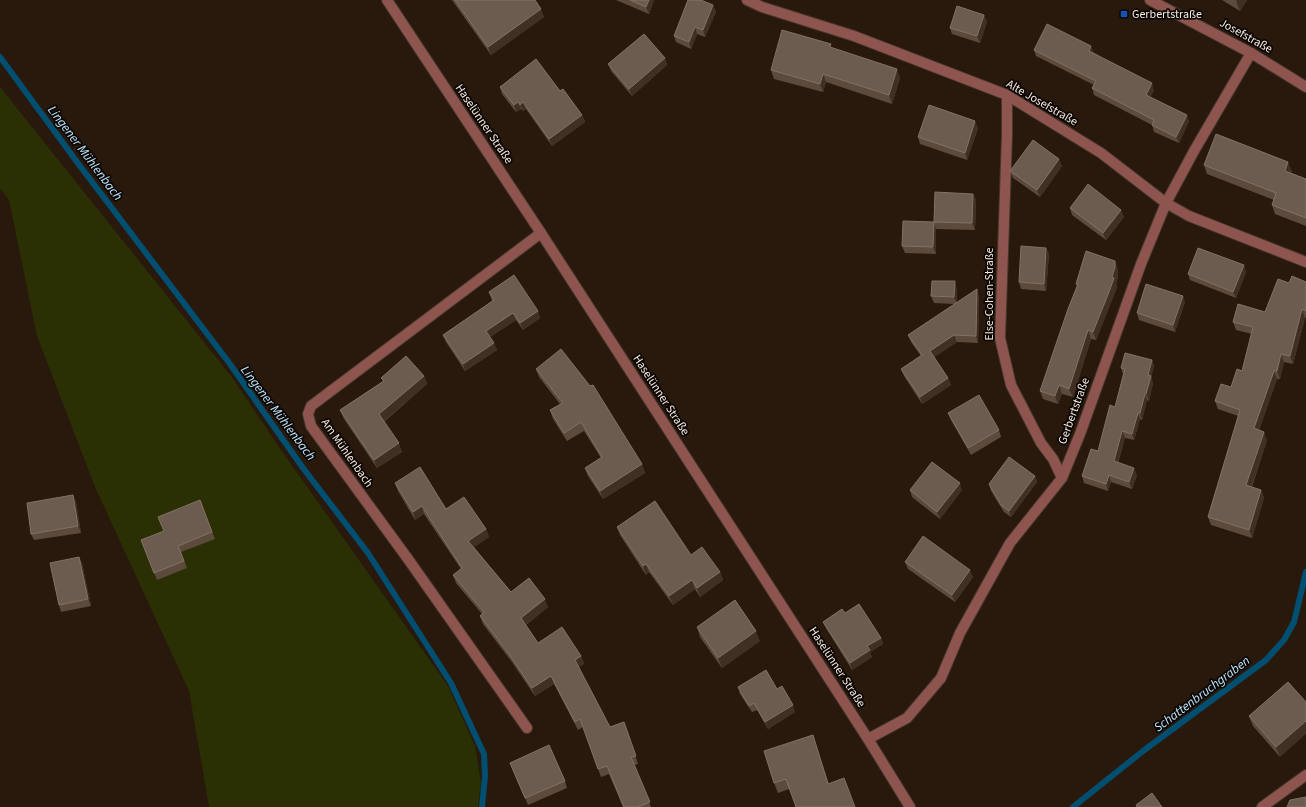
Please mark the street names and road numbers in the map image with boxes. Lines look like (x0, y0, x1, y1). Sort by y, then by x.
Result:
street label: Josefstraße (1216, 14, 1276, 58)
street label: Alte Josefstraße (1003, 76, 1081, 130)
street label: Haselünner Straße (451, 81, 517, 167)
street label: Else-Cohen-Straße (981, 247, 998, 341)
street label: Haselünner Straße (629, 351, 693, 439)
street label: Gerbertstraße (1054, 375, 1094, 447)
street label: Am Mühlenbach (317, 415, 377, 491)
street label: Haselünner Straße (805, 623, 869, 711)

